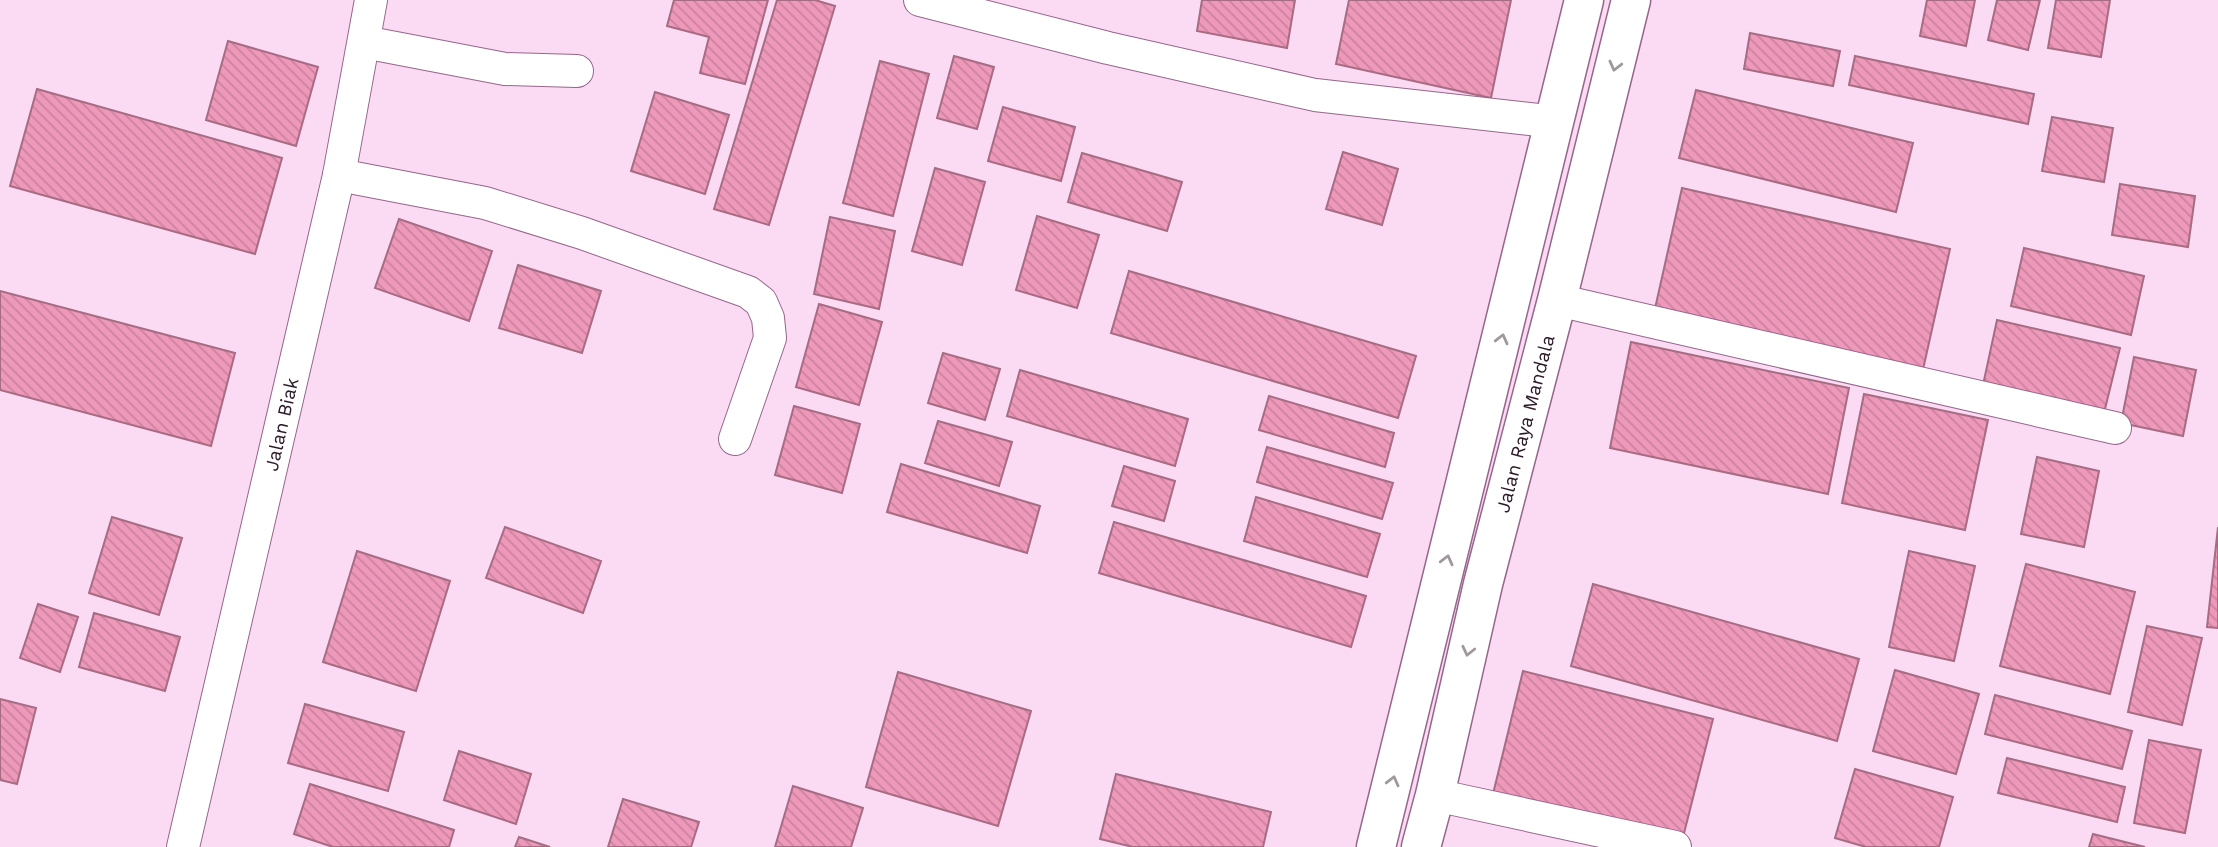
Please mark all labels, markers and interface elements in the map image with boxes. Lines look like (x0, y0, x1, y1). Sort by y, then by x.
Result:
one-way arrow (1609, 60, 1623, 72)
street label: Jalan Raya Mandala (1491, 332, 1559, 515)
one-way arrow (1494, 333, 1508, 345)
street label: Jalan Biak (259, 375, 303, 473)
one-way arrow (1439, 554, 1453, 566)
one-way arrow (1461, 645, 1476, 657)
one-way arrow (1384, 775, 1399, 787)

